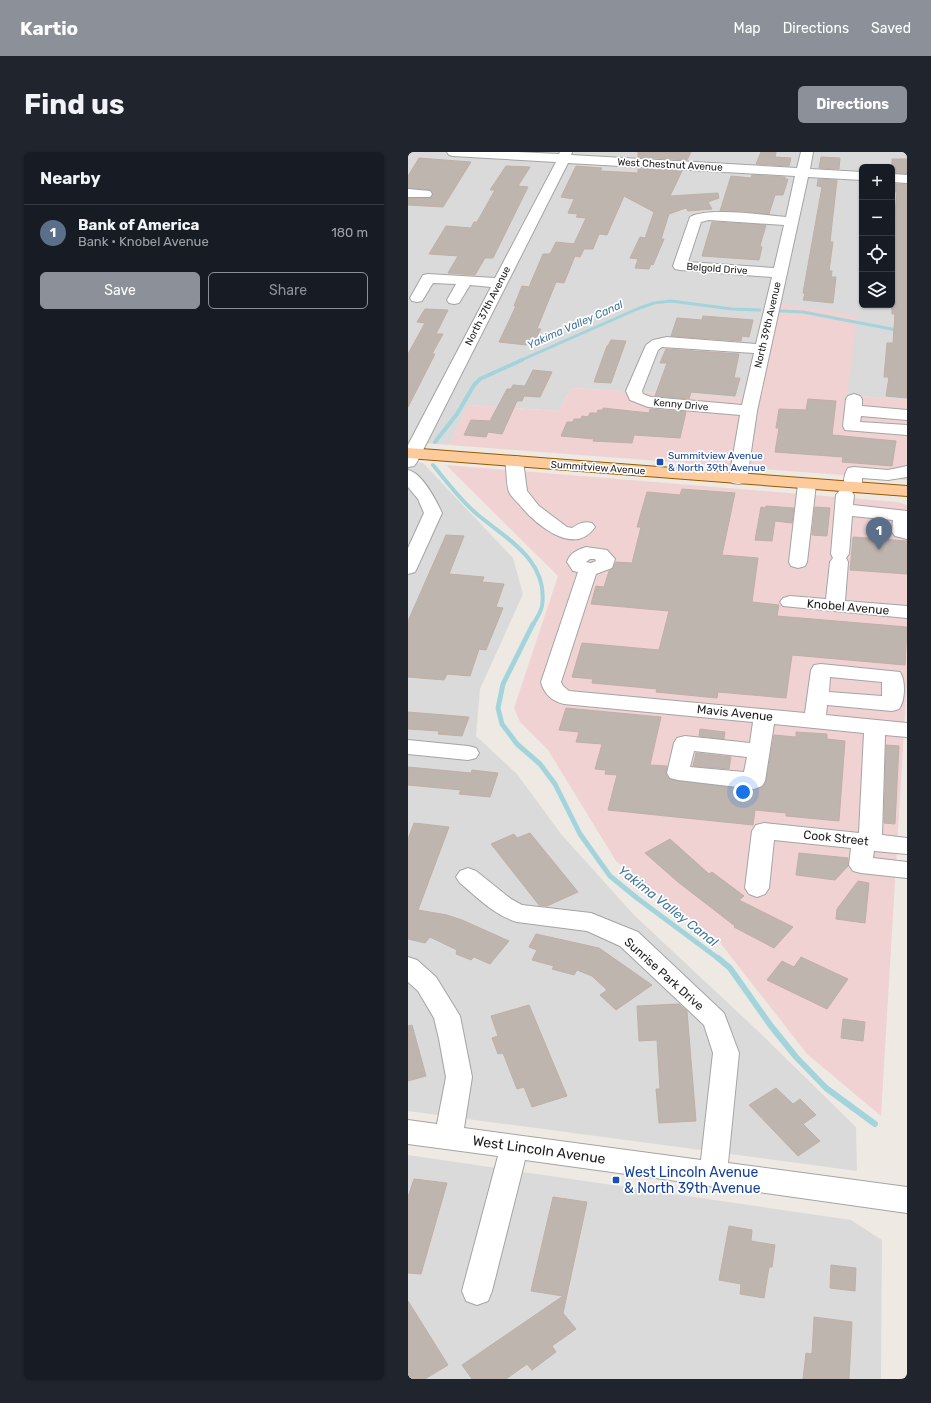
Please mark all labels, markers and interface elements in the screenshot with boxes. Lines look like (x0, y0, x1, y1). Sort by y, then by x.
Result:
text: Kartio (20, 17, 78, 40)
text: Map (734, 20, 761, 37)
text: Directions (783, 20, 849, 37)
text: Saved (871, 20, 911, 37)
button: Directions (798, 86, 907, 123)
text: Find us (24, 88, 124, 121)
street label: West Chestnut Avenue (617, 156, 723, 174)
map controls (859, 164, 895, 308)
button: + (859, 164, 895, 200)
text: Nearby (40, 168, 101, 188)
button: − (859, 200, 895, 236)
text: Bank of America (78, 216, 199, 234)
text: 1 (50, 225, 56, 240)
text: 180 m (331, 225, 368, 240)
text: Bank · Knobel Avenue (78, 234, 209, 249)
button: locate (859, 236, 895, 272)
street label: Belgold Drive (686, 261, 748, 277)
street label: North 37th Avenue (463, 264, 513, 348)
button: Save (40, 272, 200, 309)
button: Share (208, 272, 368, 309)
button: layers (859, 272, 895, 308)
street label: North 39th Avenue (752, 280, 784, 369)
water label: Yakima Valley Canal (525, 298, 625, 352)
street label: Kenny Drive (653, 397, 709, 413)
place label: Summitview Avenue & North 39th Avenue (668, 450, 766, 474)
marker: Summitview Avenue & North 39th Avenue (655, 457, 665, 467)
street label: Summitview Avenue (550, 459, 646, 477)
pin: 1 (866, 517, 892, 550)
street label: Knobel Avenue (806, 596, 890, 618)
street label: Mavis Avenue (696, 702, 774, 724)
your location (733, 782, 753, 802)
street label: Cook Street (803, 828, 870, 848)
water label: Yakima Valley Canal (615, 862, 721, 950)
street label: Sunrise Park Drive (621, 935, 707, 1013)
street label: West Lincoln Avenue (471, 1132, 607, 1168)
place label: West Lincoln Avenue & North 39th Avenue (624, 1164, 761, 1197)
marker: West Lincoln Avenue & North 39th Avenue (611, 1175, 621, 1185)

